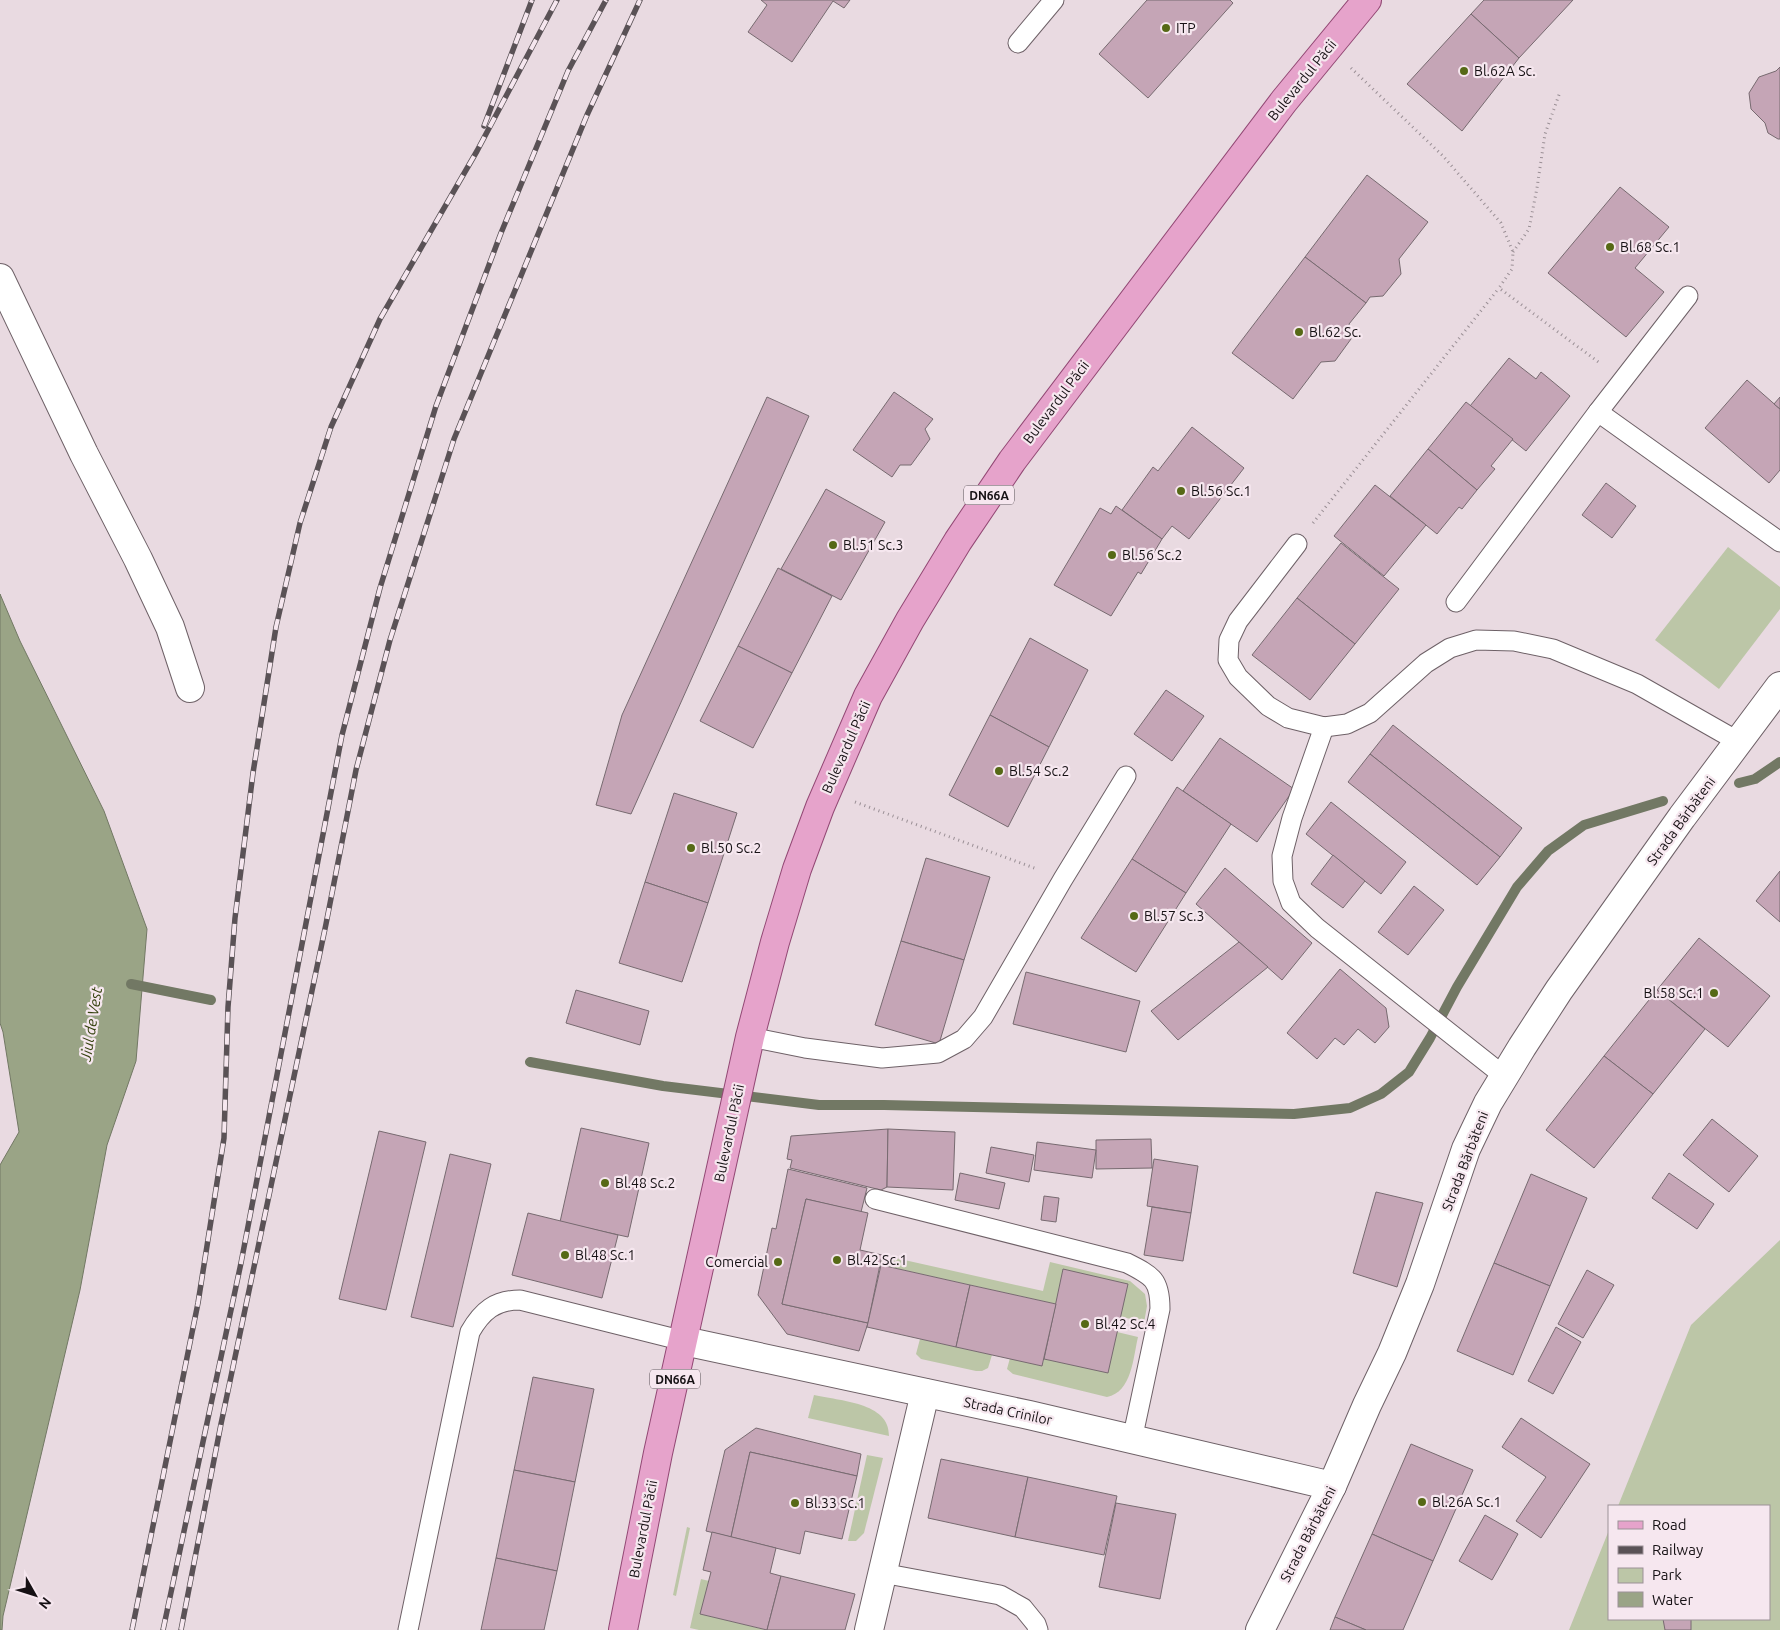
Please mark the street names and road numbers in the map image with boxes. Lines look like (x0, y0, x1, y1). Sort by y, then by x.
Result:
street label: Bulevardul Păcii (1265, 36, 1339, 124)
street label: Bulevardul Păcii (1020, 357, 1092, 447)
road number: DN66A (964, 486, 1014, 504)
street label: Bulevardul Păcii (818, 698, 874, 796)
street label: Strada Bărbăteni (1644, 774, 1718, 868)
street label: Bulevardul Păcii (711, 1083, 747, 1183)
street label: Strada Bărbăteni (1439, 1109, 1491, 1213)
road number: DN66A (650, 1370, 700, 1388)
street label: Strada Crinilor (962, 1394, 1054, 1428)
street label: Bulevardul Păcii (626, 1479, 660, 1579)
street label: Strada Bărbăteni (1277, 1483, 1339, 1585)

